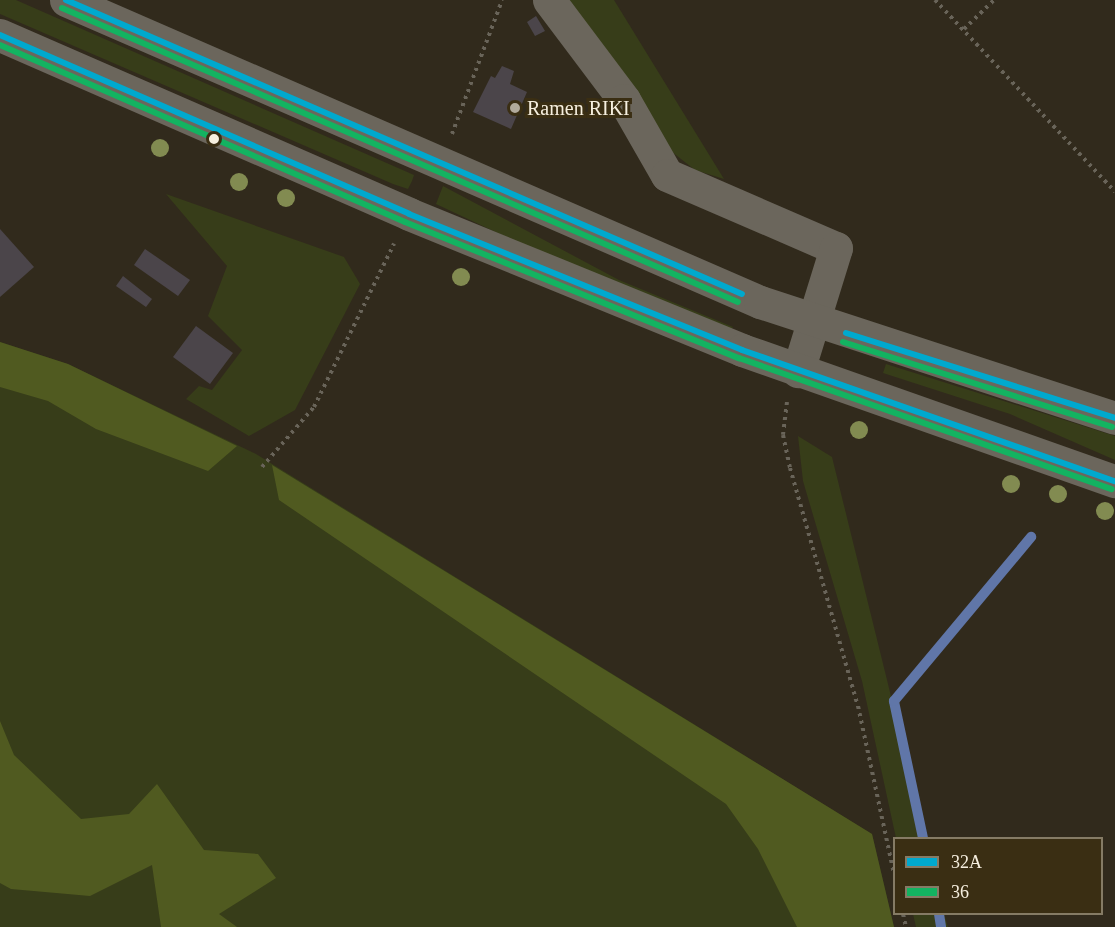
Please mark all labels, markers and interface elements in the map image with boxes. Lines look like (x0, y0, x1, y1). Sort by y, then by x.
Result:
place label: Ramen RIKI (527, 96, 630, 120)
marker: Ramen RIKI (508, 101, 522, 115)
unlabelled marker (208, 133, 220, 145)
legend (893, 837, 1103, 915)
text: 32A (951, 852, 982, 872)
text: 36 (951, 882, 969, 902)

